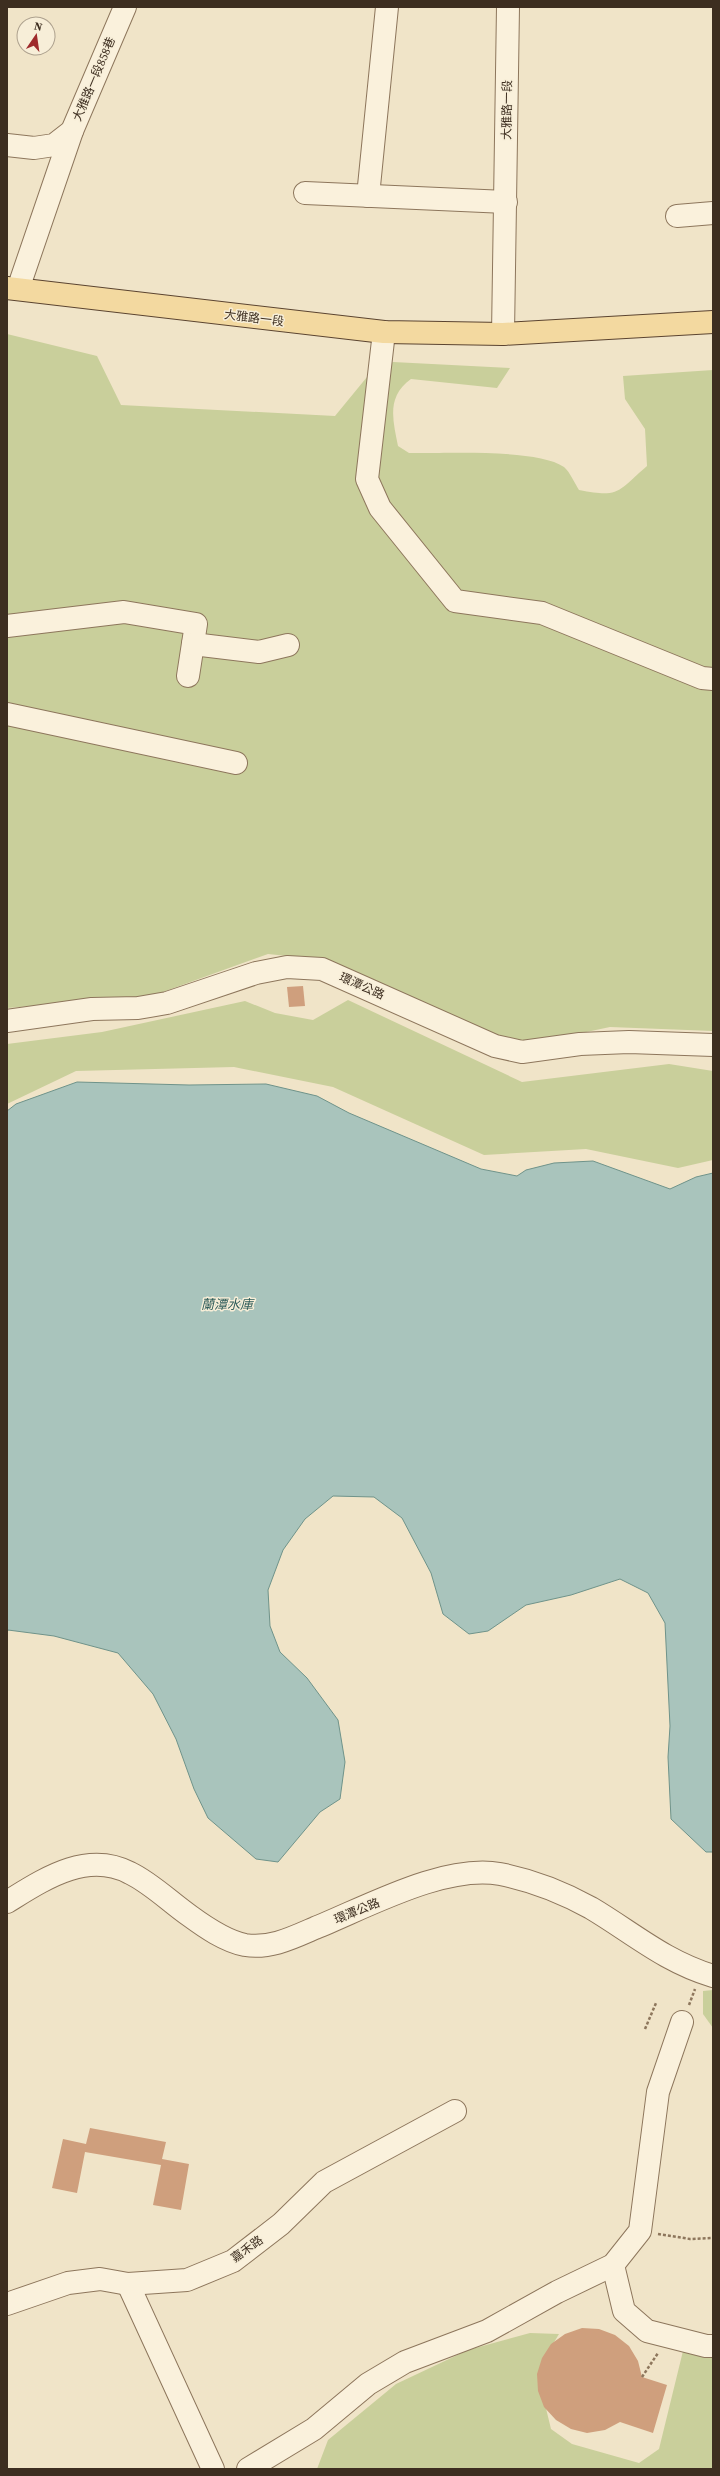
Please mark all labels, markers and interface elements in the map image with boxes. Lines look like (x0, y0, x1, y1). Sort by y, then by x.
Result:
north arrow (16, 16, 56, 56)
text: N (33, 19, 44, 35)
street label: 大雅路一段858巷 (69, 34, 119, 124)
street label: 大雅路一段 (498, 80, 516, 140)
street label: 大雅路一段 (223, 306, 285, 330)
street label: 環潭公路 (337, 969, 387, 1003)
water label: 蘭潭水庫 (201, 1296, 255, 1313)
street label: 環潭公路 (332, 1895, 382, 1927)
street label: 嘉禾路 (228, 2232, 266, 2266)

